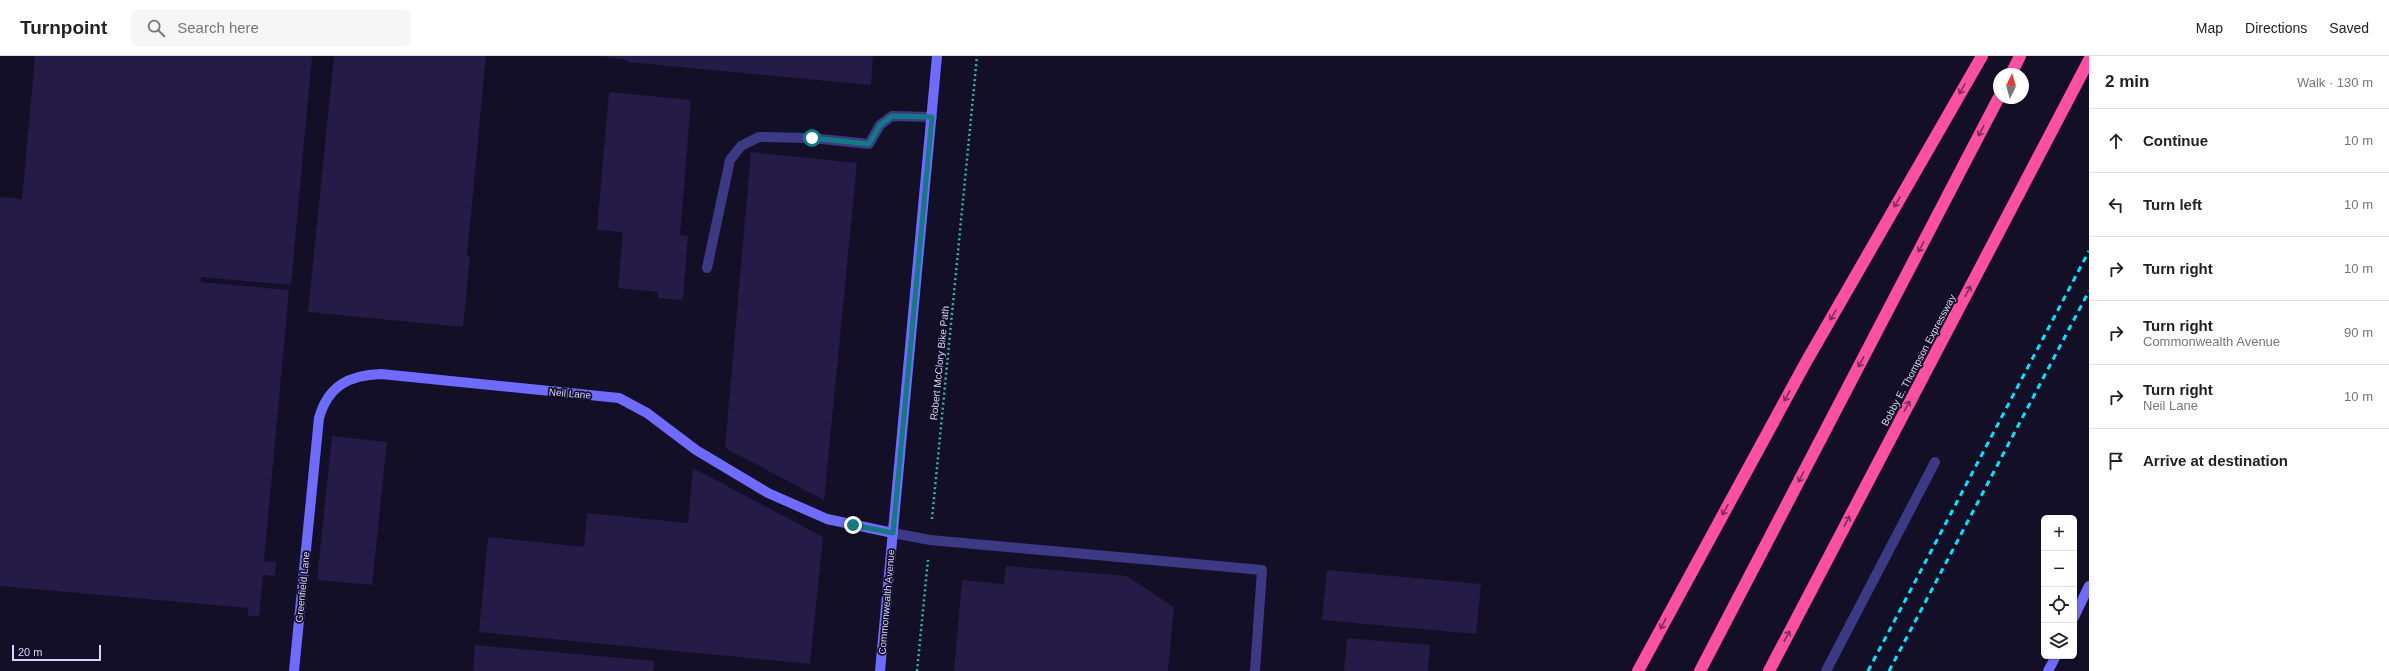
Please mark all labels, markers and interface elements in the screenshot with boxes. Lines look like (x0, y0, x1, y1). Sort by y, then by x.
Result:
search box (131, 10, 411, 46)
text: Turnpoint (20, 17, 107, 38)
icon: search (145, 17, 167, 39)
text: Search here (177, 19, 259, 36)
text: Map (2196, 20, 2223, 36)
text: Directions (2245, 20, 2307, 36)
text: Saved (2329, 20, 2369, 36)
north arrow (1993, 68, 2029, 104)
text: 2 min (2105, 72, 2149, 91)
text: Walk · 130 m (2297, 75, 2373, 90)
one-way arrow (1957, 83, 1965, 95)
one-way arrow (1977, 125, 1984, 137)
route start (803, 129, 821, 147)
icon: ahead (2105, 130, 2127, 152)
text: Continue (2143, 132, 2208, 149)
text: 10 m (2344, 133, 2373, 148)
icon: left (2105, 194, 2127, 216)
one-way arrow (1893, 196, 1901, 208)
text: Turn left (2143, 196, 2202, 213)
text: 10 m (2344, 197, 2373, 212)
one-way arrow (1917, 241, 1924, 253)
icon: right (2105, 258, 2127, 280)
text: Turn right (2143, 260, 2213, 277)
text: 10 m (2344, 261, 2373, 276)
one-way arrow (1965, 285, 1972, 297)
street label: Bobby E. Thompson Expressway (1879, 293, 1958, 428)
street label: Robert McClory Bike Path (928, 305, 951, 421)
one-way arrow (1828, 309, 1836, 321)
text: Turn right (2143, 317, 2213, 334)
icon: right (2105, 322, 2127, 344)
text: 90 m (2344, 325, 2373, 340)
text: Commonwealth Avenue (2143, 334, 2280, 349)
one-way arrow (1857, 356, 1864, 368)
text: Turn right (2143, 381, 2213, 398)
street label: Neil Lane (548, 386, 592, 401)
icon: right (2105, 386, 2127, 408)
text: 10 m (2344, 389, 2373, 404)
one-way arrow (1783, 390, 1791, 402)
text: Neil Lane (2143, 398, 2198, 413)
one-way arrow (1904, 400, 1912, 412)
icon: arrive (2105, 450, 2127, 472)
text: Arrive at destination (2143, 452, 2288, 469)
one-way arrow (1796, 471, 1804, 483)
one-way arrow (1721, 504, 1729, 516)
map controls (2041, 515, 2077, 659)
button: + (2041, 515, 2077, 551)
route end (844, 516, 862, 534)
one-way arrow (1844, 516, 1851, 528)
street label: Commonwealth Avenue (876, 549, 897, 655)
street label: Greenfield Lane (293, 551, 312, 623)
button: − (2041, 551, 2077, 587)
button: locate (2041, 587, 2077, 623)
one-way arrow (1659, 618, 1667, 630)
button: layers (2041, 623, 2077, 659)
one-way arrow (1784, 631, 1791, 643)
scale bar (12, 643, 101, 662)
text: 20 m (18, 646, 42, 658)

